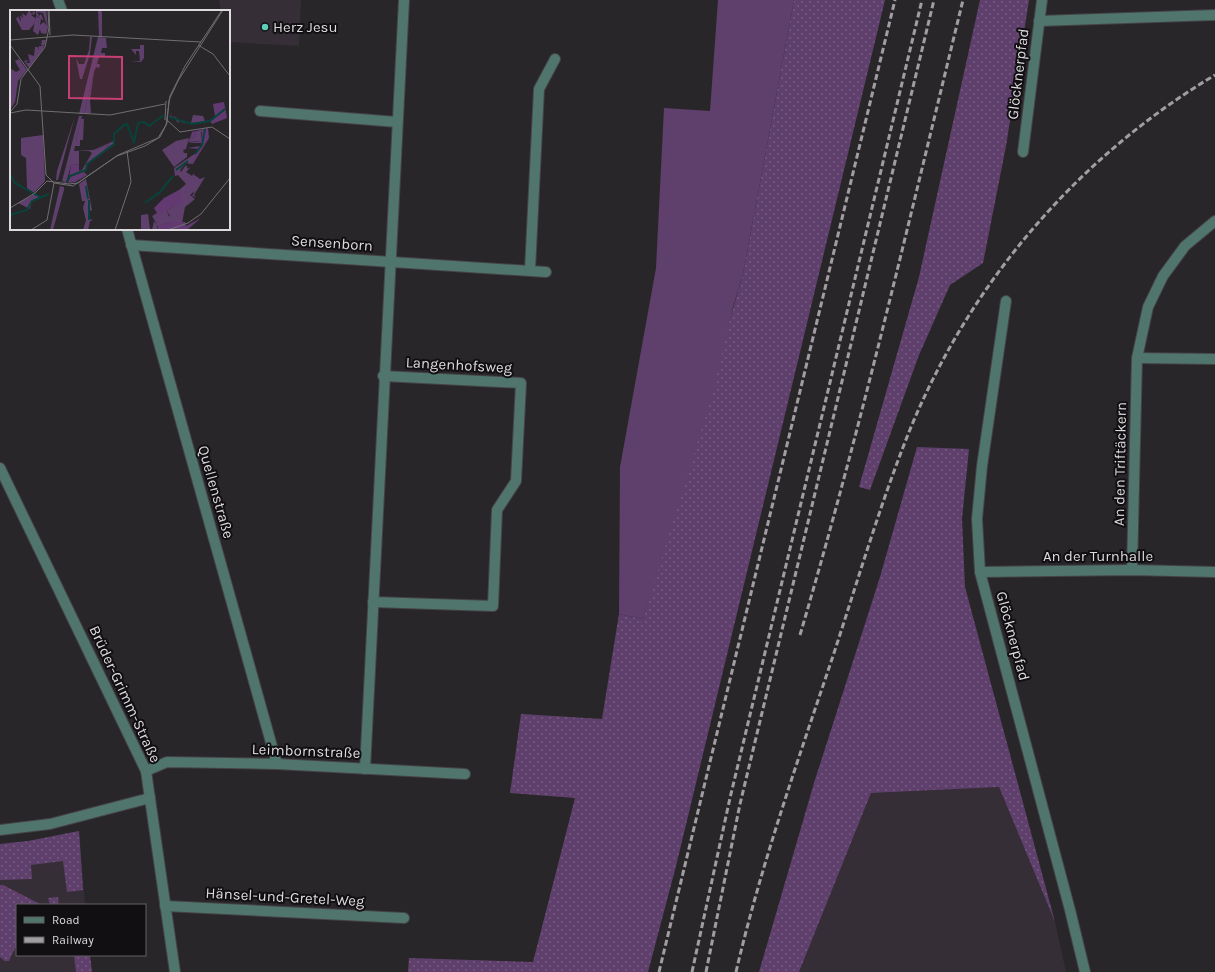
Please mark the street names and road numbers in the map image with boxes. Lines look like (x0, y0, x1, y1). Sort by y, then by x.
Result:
street label: Glöcknerpfad (1003, 28, 1033, 120)
street label: Sensenborn (290, 231, 374, 255)
street label: Langenhofsweg (405, 353, 513, 377)
street label: An den Triftäckern (1110, 402, 1130, 526)
street label: Quellenstraße (194, 443, 238, 541)
street label: An der Turnhalle (1043, 547, 1153, 565)
street label: Glöcknerpfad (992, 589, 1034, 683)
street label: Brüder-Grimm-Straße (85, 623, 165, 765)
street label: Leimbornstraße (251, 740, 361, 762)
street label: Hänsel-und-Gretel-Weg (205, 884, 366, 910)

